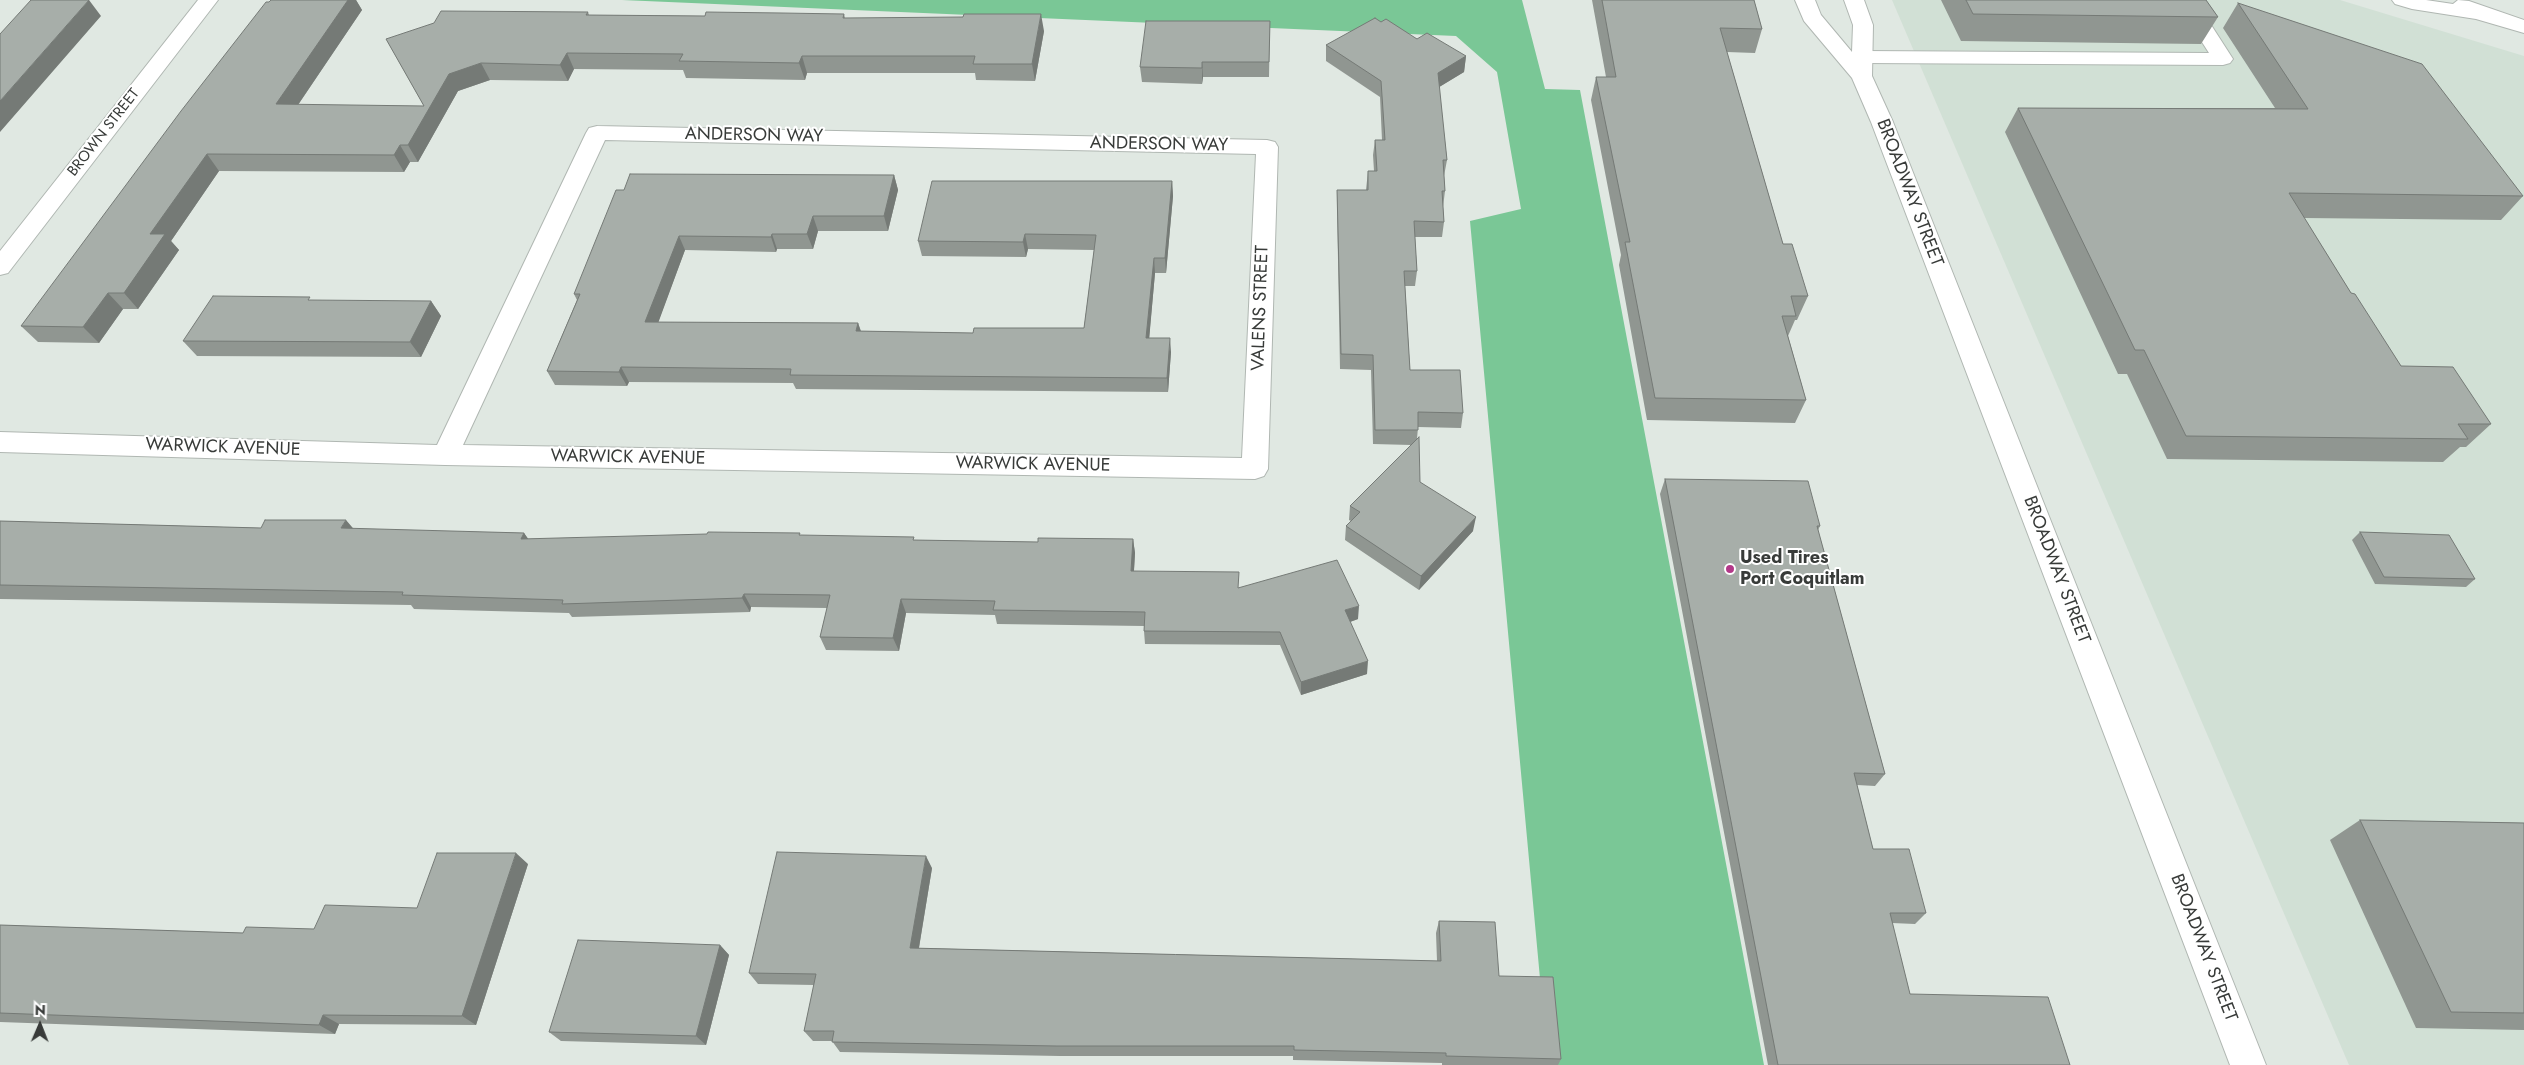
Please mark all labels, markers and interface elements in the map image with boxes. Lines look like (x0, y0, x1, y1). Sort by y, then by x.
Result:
street label: BROWN STREET (64, 86, 144, 180)
street label: BROADWAY STREET (1871, 116, 1947, 270)
street label: ANDERSON WAY (685, 124, 823, 148)
street label: ANDERSON WAY (1090, 133, 1228, 157)
street label: VALENS STREET (1248, 245, 1274, 371)
street label: WARWICK AVENUE (145, 435, 301, 461)
street label: WARWICK AVENUE (550, 446, 706, 470)
street label: WARWICK AVENUE (955, 453, 1111, 477)
street label: BROADWAY STREET (2018, 493, 2094, 647)
place label: Used Tires Port Coquitlam (1740, 548, 1865, 590)
marker: Used Tires Port Coquitlam (1724, 563, 1736, 575)
street label: BROADWAY STREET (2165, 871, 2241, 1025)
north arrow (15, 1000, 65, 1050)
text: N (35, 1000, 46, 1020)

